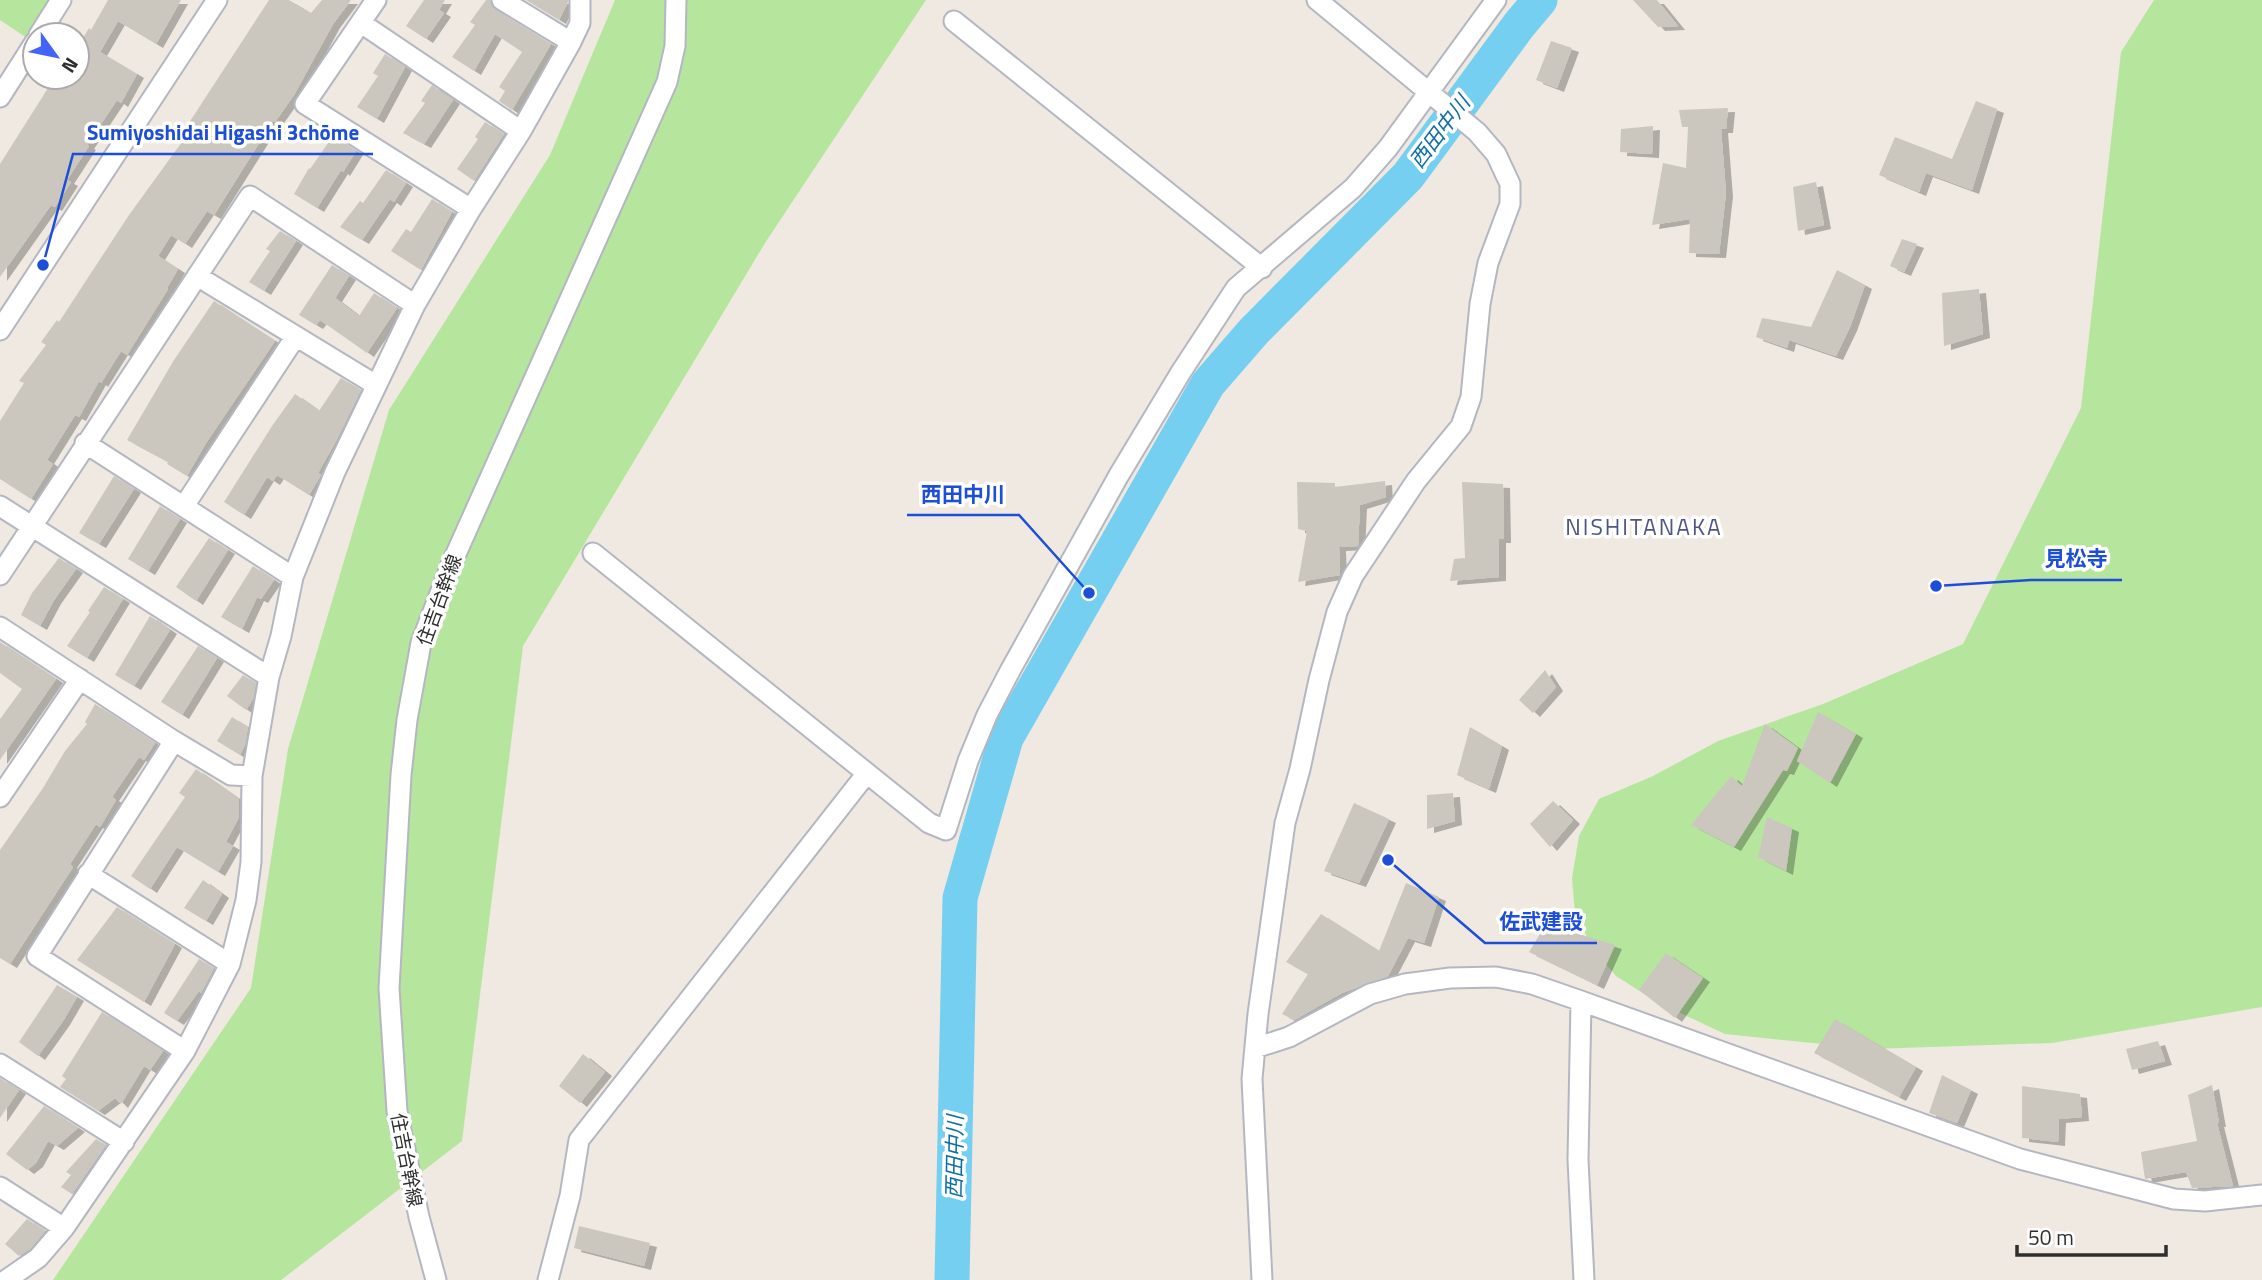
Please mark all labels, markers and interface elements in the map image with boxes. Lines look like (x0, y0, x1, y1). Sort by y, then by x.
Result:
north arrow (21, 21, 91, 91)
text: N (55, 52, 86, 79)
water label: 西田中川 (1401, 87, 1478, 175)
callout: Sumiyoshidai Higashi 3chōme (73, 112, 373, 154)
text: Sumiyoshidai Higashi 3chōme (87, 116, 359, 148)
callout: 西田中川 (907, 473, 1019, 515)
text: 西田中川 (921, 478, 1005, 510)
district label: NISHITANAKA (1565, 509, 1723, 544)
callout: 見松寺 (2031, 538, 2122, 580)
text: 見松寺 (2045, 542, 2108, 574)
street label: 住吉台幹線 (409, 550, 468, 649)
callout: 佐武建設 (1485, 901, 1597, 943)
text: 佐武建設 (1499, 905, 1583, 937)
street label: 住吉台幹線 (384, 1111, 431, 1209)
water label: 西田中川 (937, 1113, 971, 1199)
scale bar (2017, 1214, 2166, 1258)
text: 50 m (2028, 1221, 2074, 1253)

